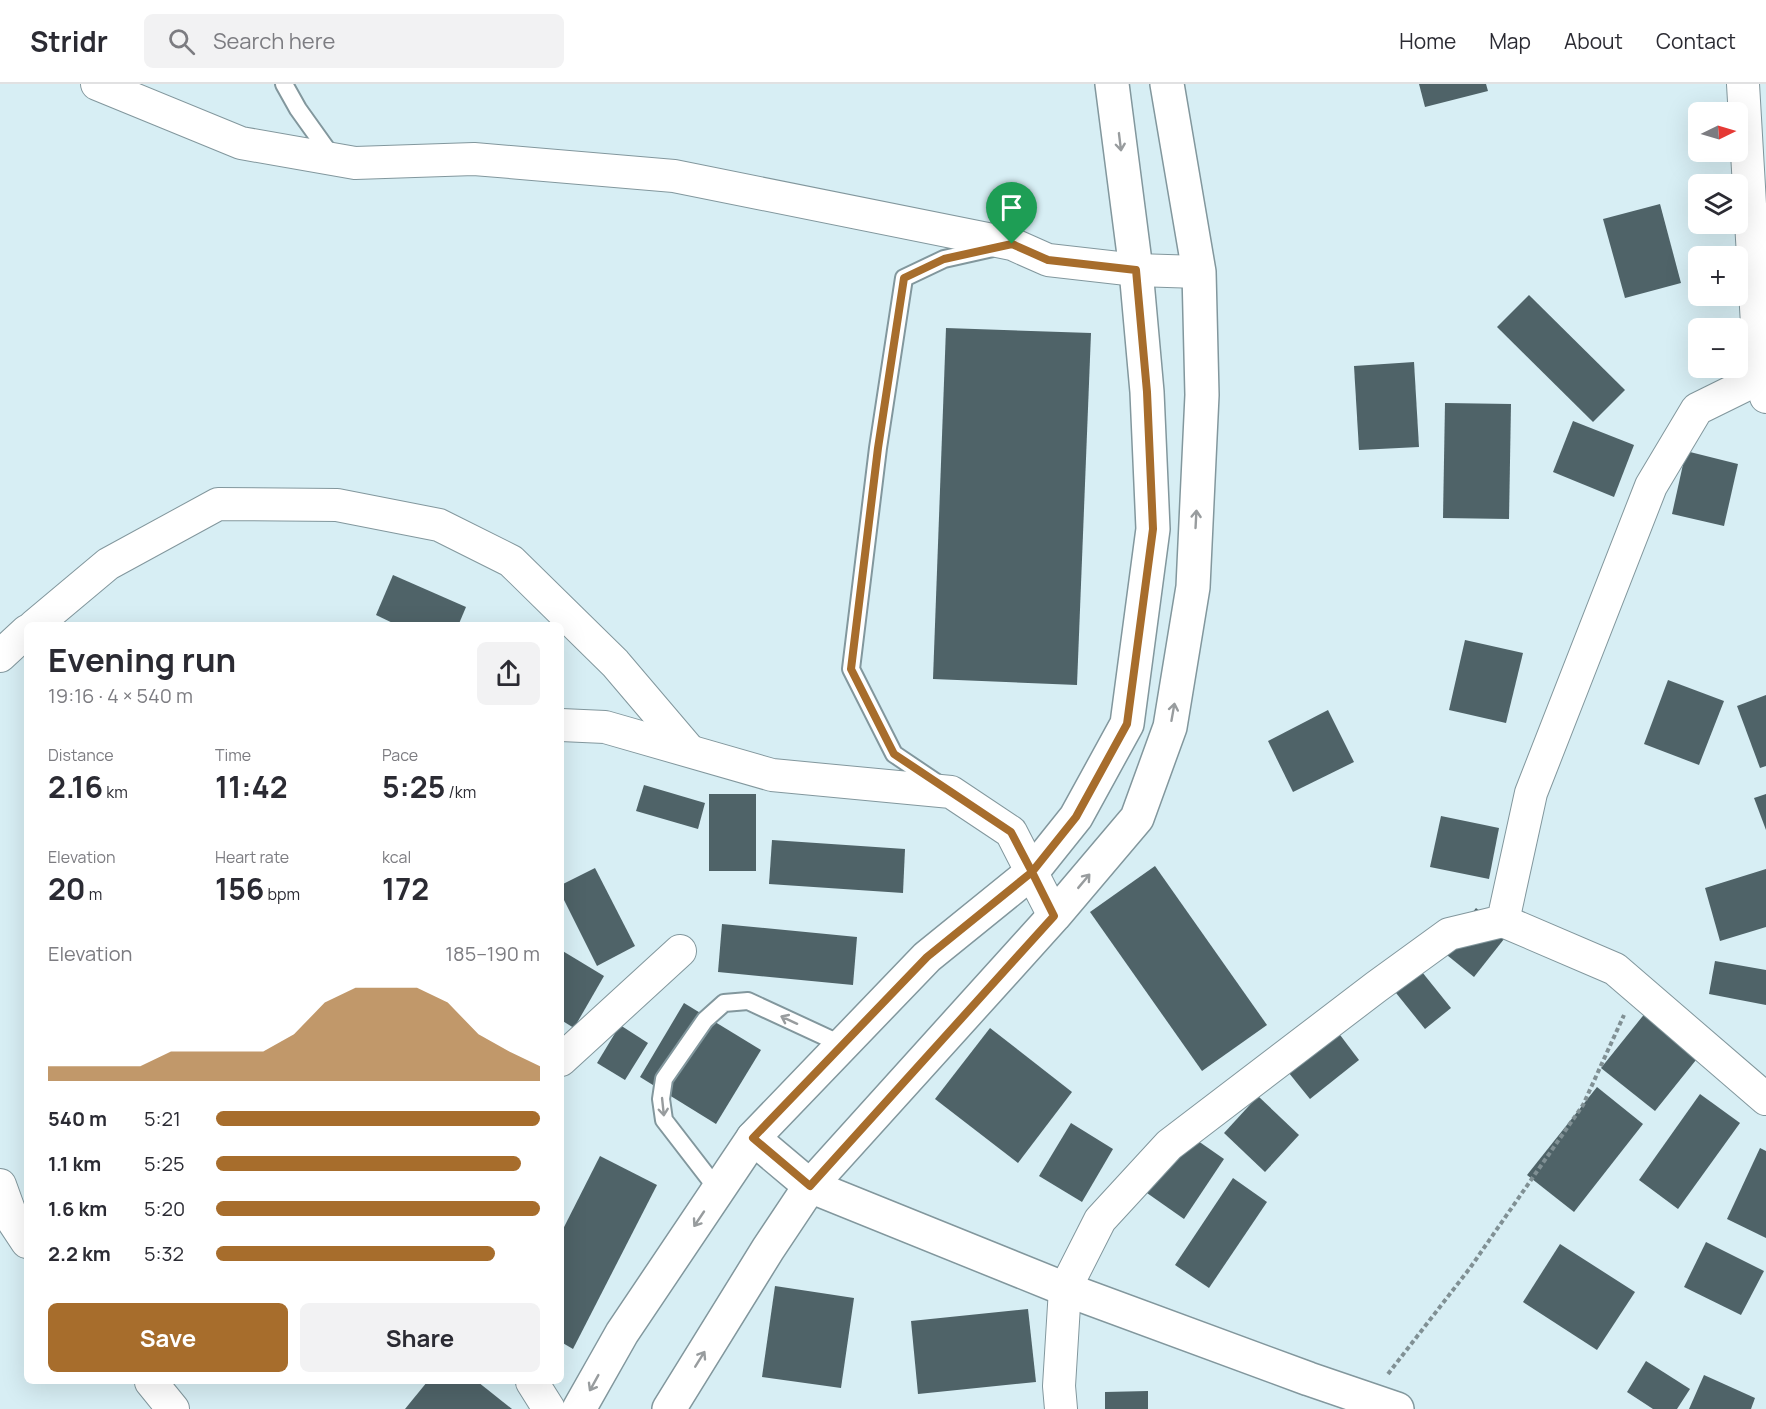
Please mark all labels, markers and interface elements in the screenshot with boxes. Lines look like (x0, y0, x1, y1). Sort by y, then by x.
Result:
search box (144, 14, 564, 68)
text: Stridr (30, 22, 108, 60)
icon: search (165, 25, 198, 58)
text: Search here (213, 26, 335, 56)
text: Home (1399, 27, 1456, 55)
text: Map (1489, 27, 1531, 55)
text: About (1564, 27, 1623, 55)
text: Contact (1656, 27, 1736, 55)
north arrow (1688, 102, 1748, 162)
map controls (1688, 102, 1748, 378)
one-way arrow (1114, 132, 1125, 151)
button: layers (1688, 174, 1748, 234)
pin (986, 182, 1037, 244)
icon: arrive (995, 191, 1028, 224)
button: + (1688, 246, 1748, 306)
button: − (1688, 318, 1748, 378)
one-way arrow (1191, 509, 1202, 529)
text: Evening run (48, 637, 236, 682)
button: share (477, 642, 540, 705)
text: 19:16 · 4 × 540 m (48, 682, 193, 709)
one-way arrow (1167, 703, 1178, 722)
text: Distance (48, 744, 114, 766)
text: Time (215, 744, 251, 766)
text: Pace (382, 744, 418, 766)
text: 2.16 (48, 766, 103, 807)
text: 11:42 (215, 766, 288, 807)
text: 5:25 (382, 766, 445, 807)
text: km (103, 781, 128, 803)
text: /km (445, 781, 476, 803)
text: Elevation (48, 846, 116, 868)
text: Heart rate (215, 846, 289, 868)
text: kcal (382, 846, 411, 868)
text: 20 (48, 868, 86, 909)
text: 156 (215, 868, 264, 909)
text: 172 (382, 868, 429, 909)
one-way arrow (1077, 874, 1091, 889)
text: m (86, 883, 102, 905)
text: bpm (264, 883, 300, 905)
text: Elevation (48, 940, 132, 967)
text: 185–190 m (445, 940, 540, 967)
one-way arrow (781, 1014, 799, 1026)
one-way arrow (658, 1096, 669, 1116)
text: 540 m (48, 1105, 107, 1132)
text: 5:21 (144, 1105, 181, 1132)
text: 1.1 km (48, 1150, 101, 1177)
text: 5:25 (144, 1150, 184, 1177)
text: 1.6 km (48, 1195, 107, 1222)
text: 5:20 (144, 1195, 185, 1222)
one-way arrow (693, 1210, 705, 1226)
text: 2.2 km (48, 1240, 111, 1267)
text: 5:32 (144, 1240, 184, 1267)
button: Save (48, 1303, 288, 1372)
button: Share (300, 1303, 540, 1372)
one-way arrow (694, 1351, 706, 1368)
one-way arrow (588, 1374, 600, 1391)

